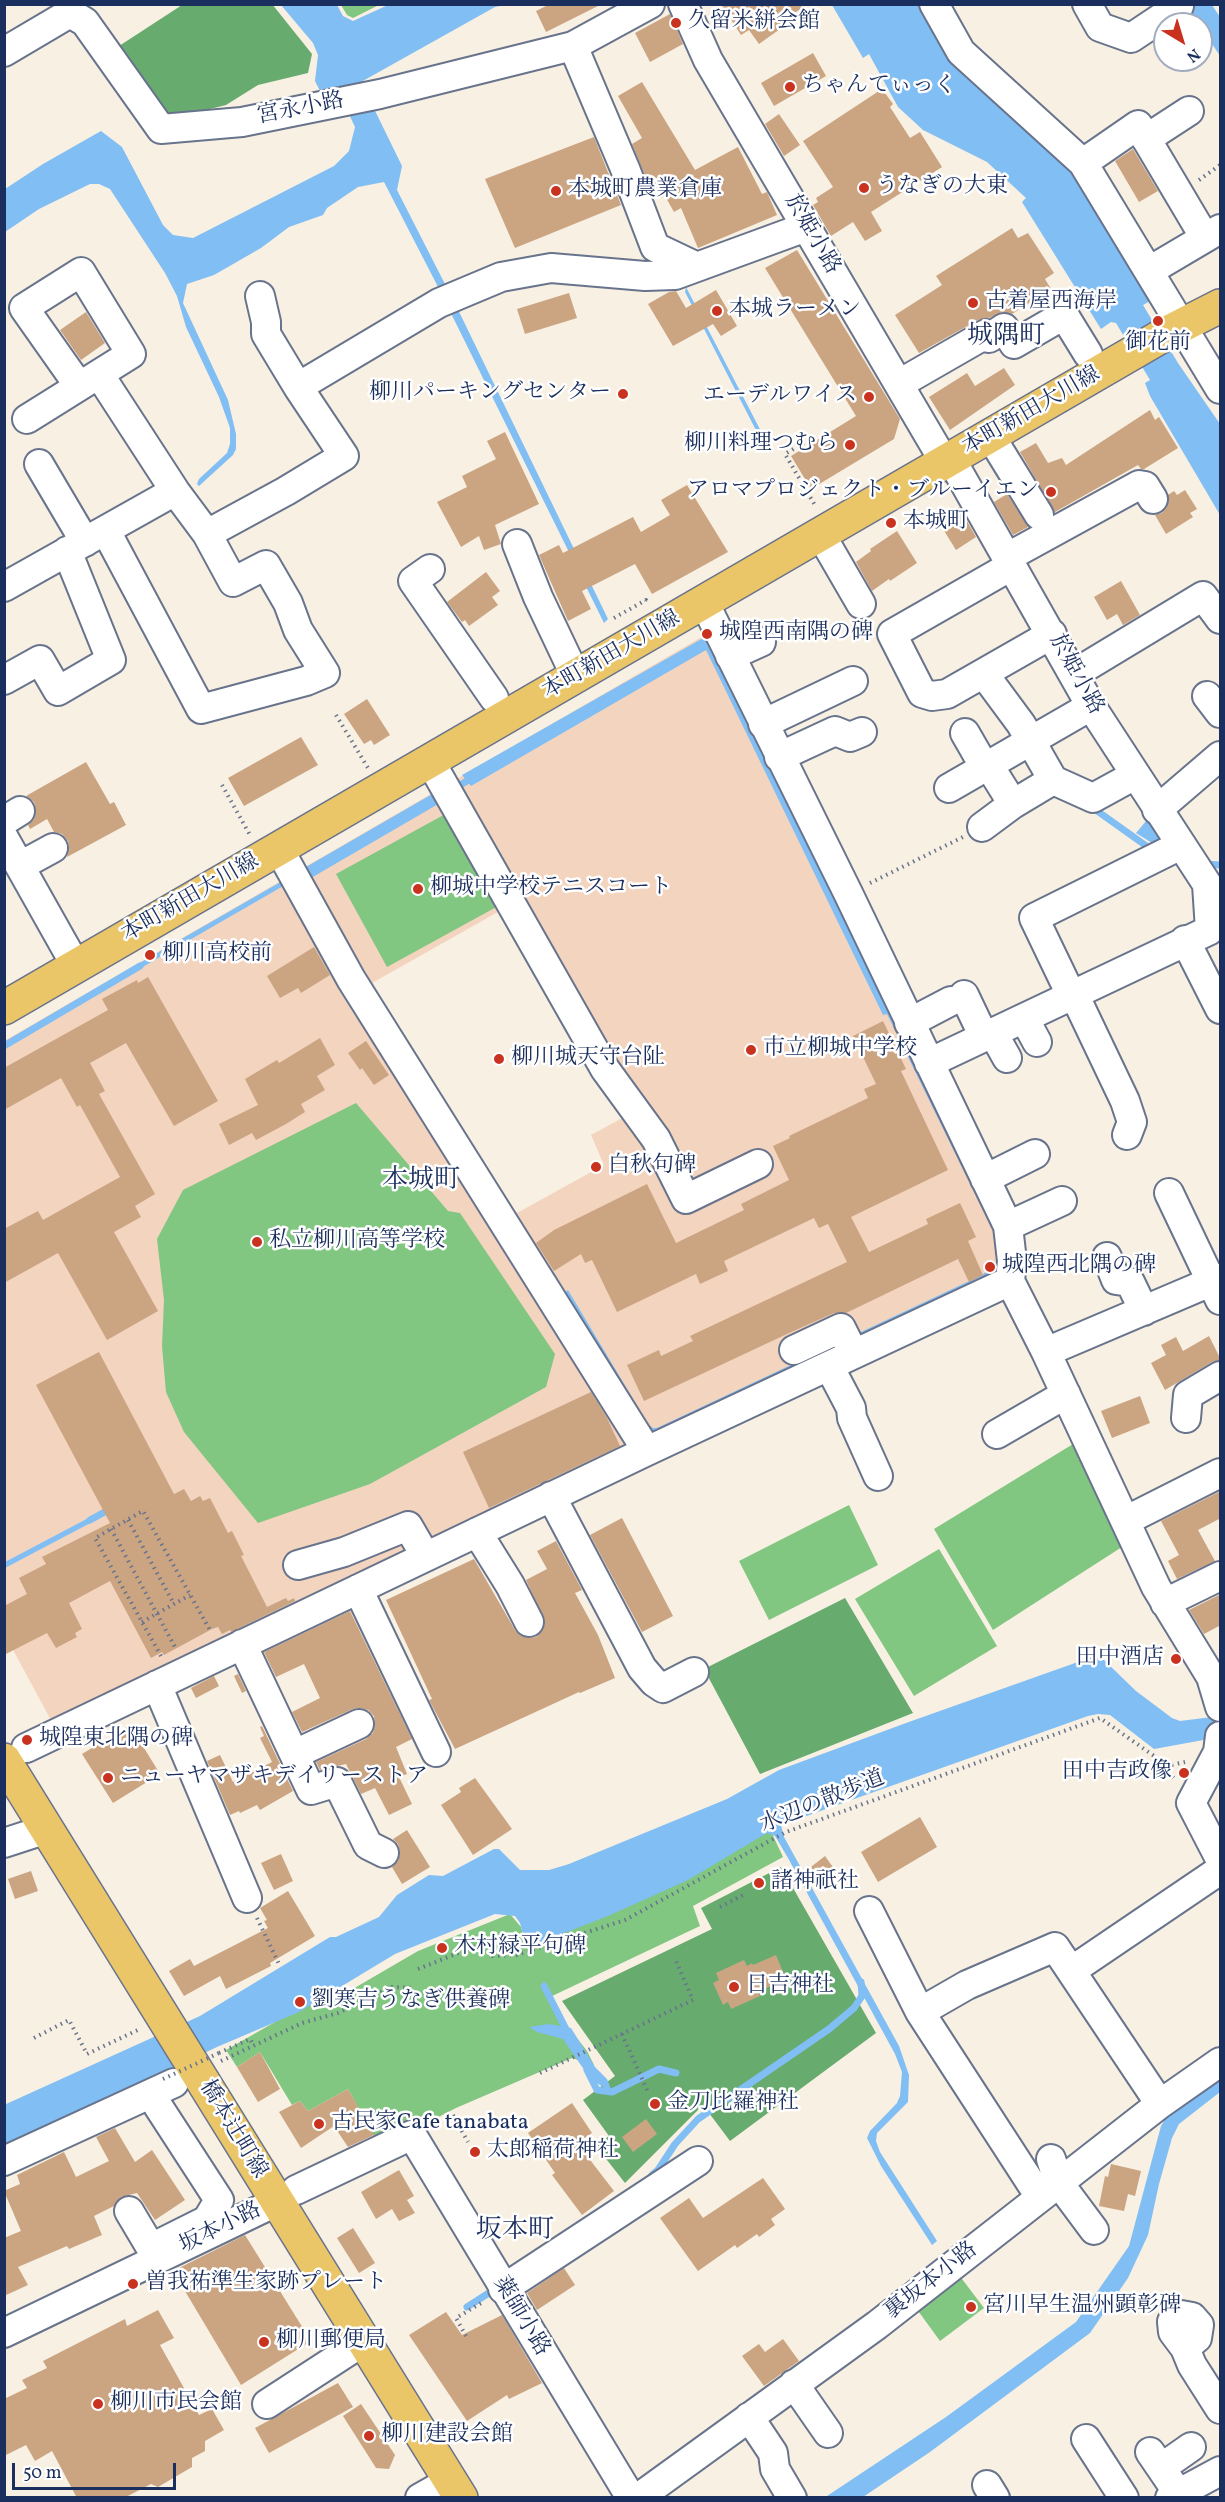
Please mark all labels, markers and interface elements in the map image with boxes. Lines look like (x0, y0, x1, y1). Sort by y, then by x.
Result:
place label: 久留米絣会館 (688, 10, 820, 36)
north arrow (1153, 12, 1213, 72)
marker: 久留米絣会館 (669, 16, 683, 30)
text: N (1181, 42, 1204, 67)
place label: ちゃんてぃっく (802, 74, 956, 100)
marker: ちゃんてぃっく (783, 80, 797, 94)
street label: 宮永小路 (255, 89, 347, 131)
place label: うなぎの大東 (876, 175, 1008, 201)
place label: 本城町農業倉庫 (568, 178, 722, 204)
marker: うなぎの大東 (857, 181, 871, 195)
marker: 本城町農業倉庫 (549, 184, 563, 198)
street label: 於姫小路 (778, 190, 844, 280)
place label: 古着屋西海岸 (985, 290, 1117, 316)
marker: 古着屋西海岸 (966, 296, 980, 310)
place label: 本城ラーメン (729, 298, 861, 324)
marker: 本城ラーメン (710, 304, 724, 318)
marker: 御花前 (1151, 314, 1165, 328)
district label: 城隅町 (967, 322, 1045, 354)
place label: 御花前 (1125, 331, 1191, 357)
street label: 本町新田大川線 (959, 362, 1105, 462)
place label: 柳川パーキングセンター (369, 381, 611, 407)
place label: エーデルワイス (703, 384, 857, 410)
marker: 柳川パーキングセンター (616, 387, 630, 401)
marker: エーデルワイス (862, 390, 876, 404)
place label: 柳川料理つむら (684, 432, 838, 458)
marker: 柳川料理つむら (843, 438, 857, 452)
place label: アロマプロジェクト・ブルーイエン (687, 479, 1039, 505)
marker: アロマプロジェクト・ブルーイエン (1044, 485, 1058, 499)
place label: 本城町 (903, 510, 969, 536)
marker: 本城町 (884, 516, 898, 530)
street label: 本町新田大川線 (539, 606, 685, 706)
place label: 城隍西南隅の碑 (719, 621, 873, 647)
marker: 城隍西南隅の碑 (700, 627, 714, 641)
street label: 於姫小路 (1042, 630, 1108, 720)
street label: 本町新田大川線 (118, 849, 264, 949)
place label: 柳城中学校テニスコート (430, 876, 672, 902)
marker: 柳城中学校テニスコート (411, 882, 425, 896)
place label: 柳川高校前 (162, 942, 272, 968)
marker: 柳川高校前 (143, 948, 157, 962)
place label: 市立柳城中学校 (763, 1037, 917, 1063)
marker: 市立柳城中学校 (744, 1043, 758, 1057)
place label: 柳川城天守台阯 (511, 1046, 665, 1072)
marker: 柳川城天守台阯 (492, 1052, 506, 1066)
place label: 白秋句碑 (608, 1154, 696, 1180)
marker: 白秋句碑 (589, 1160, 603, 1174)
district label: 本城町 (382, 1166, 460, 1198)
place label: 私立柳川高等学校 (269, 1229, 445, 1255)
marker: 私立柳川高等学校 (250, 1235, 264, 1249)
place label: 城隍西北隅の碑 (1002, 1254, 1156, 1280)
marker: 城隍西北隅の碑 (983, 1260, 997, 1274)
place label: 田中酒店 (1076, 1646, 1164, 1672)
marker: 田中酒店 (1169, 1652, 1183, 1666)
place label: 城隍東北隅の碑 (39, 1727, 193, 1753)
marker: 城隍東北隅の碑 (20, 1733, 34, 1747)
place label: 田中吉政像 (1062, 1760, 1172, 1786)
place label: ニューヤマザキデイリーストア (120, 1765, 428, 1791)
street label: 水辺の散歩道 (757, 1766, 889, 1840)
marker: 田中吉政像 (1177, 1766, 1191, 1780)
marker: ニューヤマザキデイリーストア (101, 1771, 115, 1785)
place label: 諸神祇社 (771, 1870, 859, 1896)
marker: 諸神祇社 (752, 1876, 766, 1890)
place label: 木村緑平句碑 (454, 1935, 586, 1961)
marker: 木村緑平句碑 (435, 1941, 449, 1955)
place label: 日吉神社 (746, 1974, 834, 2000)
marker: 日吉神社 (727, 1980, 741, 1994)
place label: 劉寒吉うなぎ供養碑 (312, 1989, 510, 2015)
marker: 劉寒吉うなぎ供養碑 (293, 1995, 307, 2009)
street label: 橋本辻町線 (192, 2076, 272, 2184)
place label: 金刀比羅神社 (667, 2091, 799, 2117)
marker: 金刀比羅神社 (648, 2097, 662, 2111)
place label: 古民家Cafe tanabata (331, 2111, 529, 2137)
marker: 古民家Cafe tanabata (312, 2117, 326, 2131)
place label: 太郎稲荷神社 (487, 2139, 619, 2165)
marker: 太郎稲荷神社 (468, 2145, 482, 2159)
street label: 坂本小路 (176, 2198, 266, 2260)
district label: 坂本町 (476, 2216, 554, 2248)
street label: 裏坂本小路 (881, 2238, 983, 2326)
place label: 曽我祐準生家跡プレート (145, 2271, 387, 2297)
street label: 薬師小路 (486, 2272, 554, 2362)
marker: 曽我祐準生家跡プレート (126, 2277, 140, 2291)
place label: 宮川早生温州顕彰碑 (983, 2294, 1181, 2320)
marker: 宮川早生温州顕彰碑 (964, 2300, 978, 2314)
place label: 柳川郵便局 (276, 2329, 386, 2355)
marker: 柳川郵便局 (257, 2335, 271, 2349)
place label: 柳川市民会館 (110, 2391, 242, 2417)
marker: 柳川市民会館 (91, 2397, 105, 2411)
place label: 柳川建設会館 (381, 2423, 513, 2449)
marker: 柳川建設会館 (362, 2429, 376, 2443)
scale bar (15, 2451, 178, 2489)
text: 50 m (23, 2461, 62, 2486)

